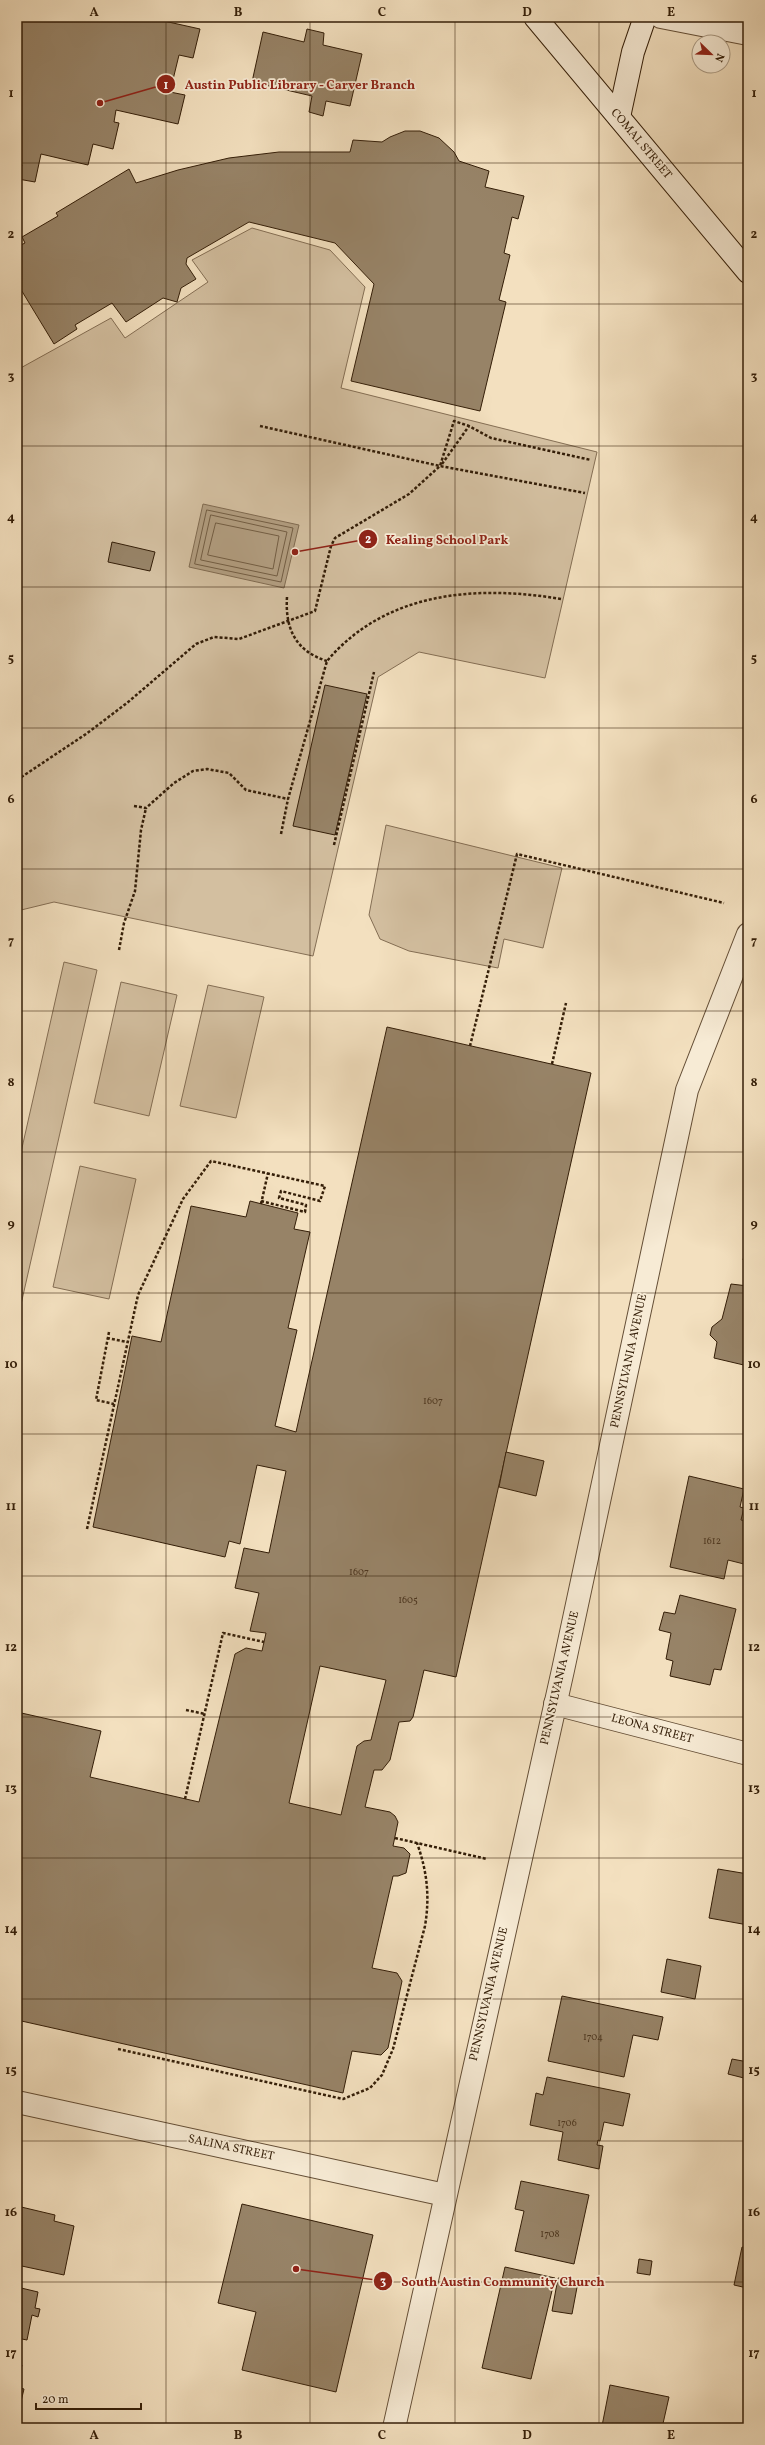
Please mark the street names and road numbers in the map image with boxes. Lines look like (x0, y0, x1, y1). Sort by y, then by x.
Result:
street label: COMAL STREET (607, 105, 675, 183)
street label: PENNSYLVANIA AVENUE (607, 1292, 651, 1430)
street label: PENNSYLVANIA AVENUE (537, 1609, 583, 1747)
street label: LEONA STREET (609, 1710, 695, 1748)
street label: PENNSYLVANIA AVENUE (466, 1925, 512, 2063)
street label: SALINA STREET (186, 2131, 276, 2165)

